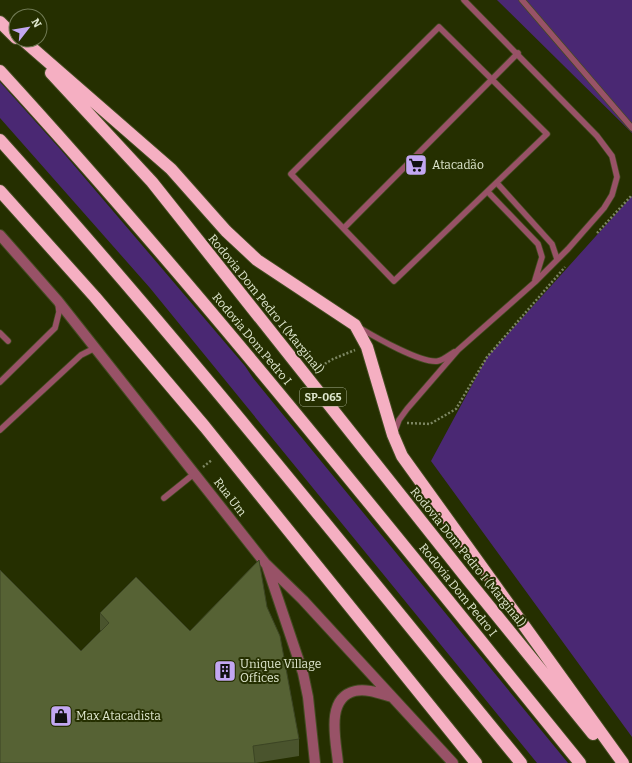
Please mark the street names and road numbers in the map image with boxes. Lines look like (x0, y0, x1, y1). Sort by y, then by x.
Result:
street label: Rodovia Dom Pedro I (Marginal) (205, 231, 327, 377)
street label: Rodovia Dom Pedro I (209, 290, 295, 388)
road number: SP-065 (300, 388, 346, 406)
street label: Rua Um (211, 475, 250, 519)
street label: Rodovia Dom Pedro I (Marginal) (407, 484, 529, 630)
street label: Rodovia Dom Pedro I (416, 541, 500, 639)

